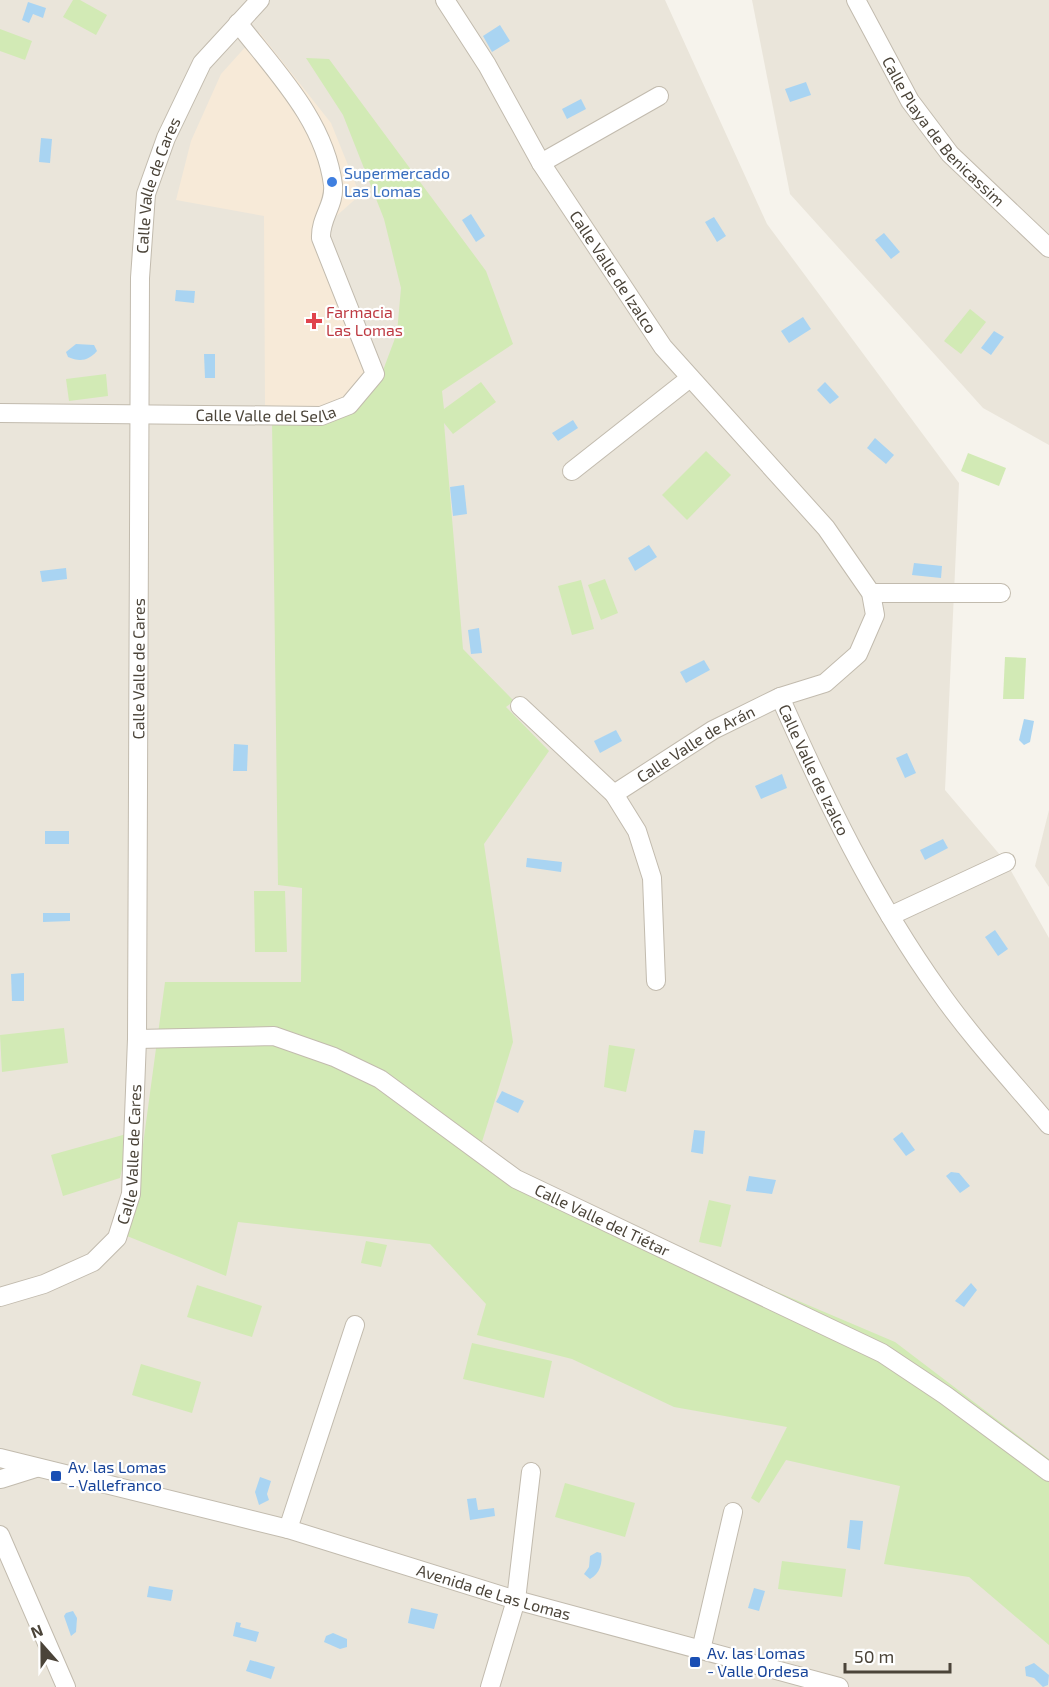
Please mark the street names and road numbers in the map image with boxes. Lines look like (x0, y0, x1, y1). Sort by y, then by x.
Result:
street label: Calle Playa de Benicassim (879, 53, 1009, 210)
street label: Calle Valle de Cares (132, 114, 184, 254)
street label: Calle Valle de Izalco (566, 207, 661, 337)
street label: Calle Valle del Sella (196, 401, 339, 425)
street label: Calle Valle de Cares (128, 598, 148, 739)
street label: Calle Valle de Arán (633, 701, 758, 786)
street label: Calle Valle de Izalco (775, 701, 854, 838)
street label: Calle Valle de Cares (112, 1084, 144, 1227)
street label: Calle Valle del Tiétar (532, 1179, 674, 1260)
street label: Avenida de Las Lomas (415, 1560, 573, 1623)

